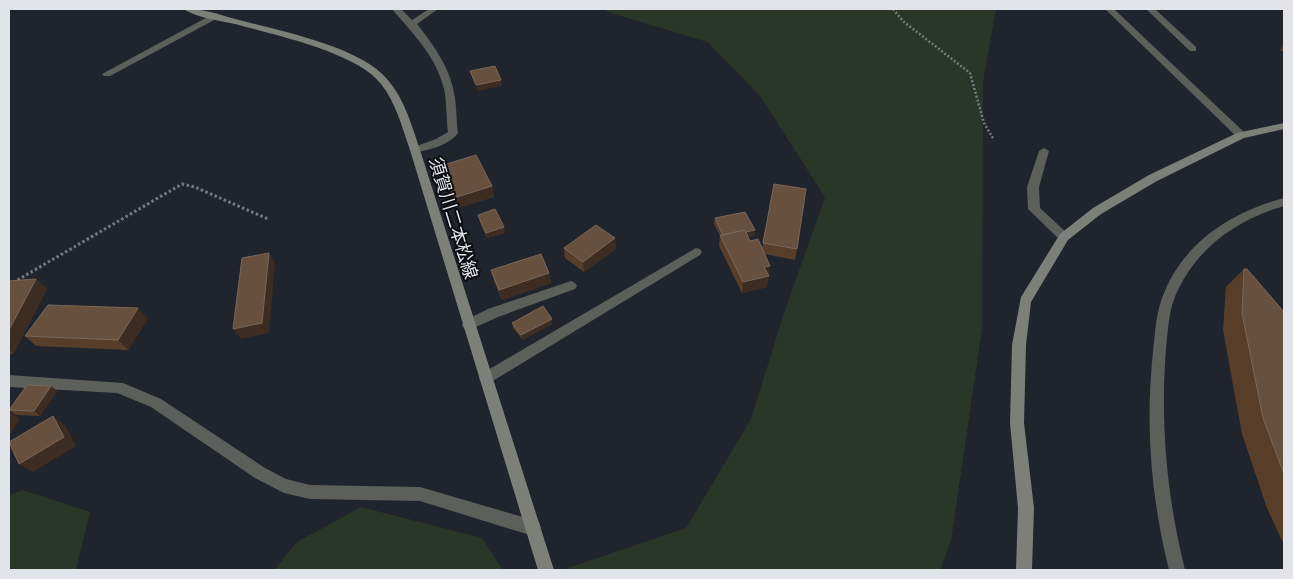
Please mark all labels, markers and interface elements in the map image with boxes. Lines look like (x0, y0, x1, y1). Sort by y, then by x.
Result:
street label: 須賀川二本松線 (425, 155, 483, 281)

